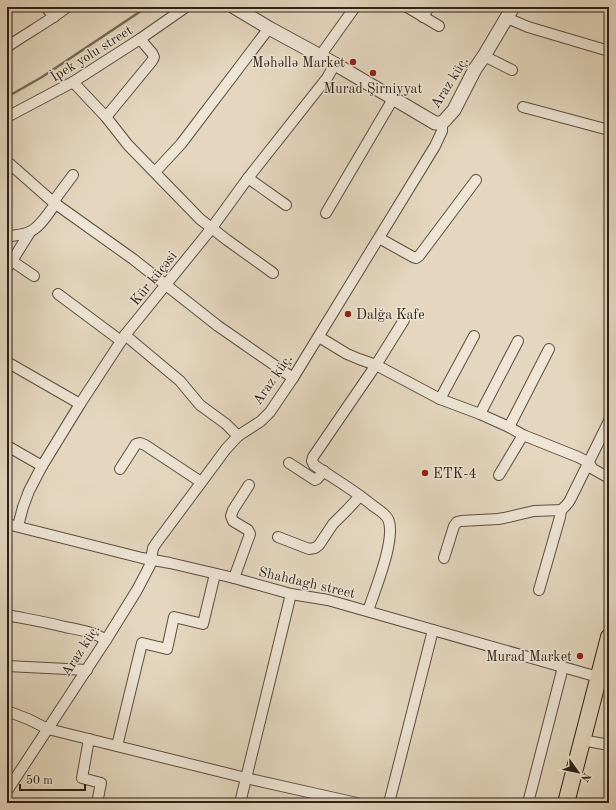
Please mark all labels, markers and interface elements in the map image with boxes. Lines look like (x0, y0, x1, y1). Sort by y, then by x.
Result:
street label: İpek yolu street (46, 20, 135, 85)
street label: Araz küç. (428, 54, 471, 111)
place label: Məhəllə Market (252, 56, 345, 70)
marker: Məhəllə Market (348, 57, 358, 67)
marker: Murad Şirniyyat (368, 68, 378, 78)
place label: Murad Şirniyyat (324, 82, 423, 96)
street label: Kür küçəsi (128, 249, 180, 308)
place label: Dalğa Kafe (356, 308, 425, 322)
marker: Dalğa Kafe (343, 309, 353, 319)
street label: Araz küç. (250, 352, 295, 407)
place label: ETK-4 (433, 467, 477, 481)
marker: ETK-4 (420, 468, 430, 478)
street label: Shahdagh street (257, 565, 356, 601)
street label: Araz küç. (59, 622, 103, 679)
place label: Murad Market (486, 650, 572, 664)
marker: Murad Market (575, 651, 585, 661)
north arrow (558, 752, 598, 792)
scale bar (20, 766, 85, 792)
text: N (578, 770, 592, 784)
text: 50 m (26, 774, 53, 787)

